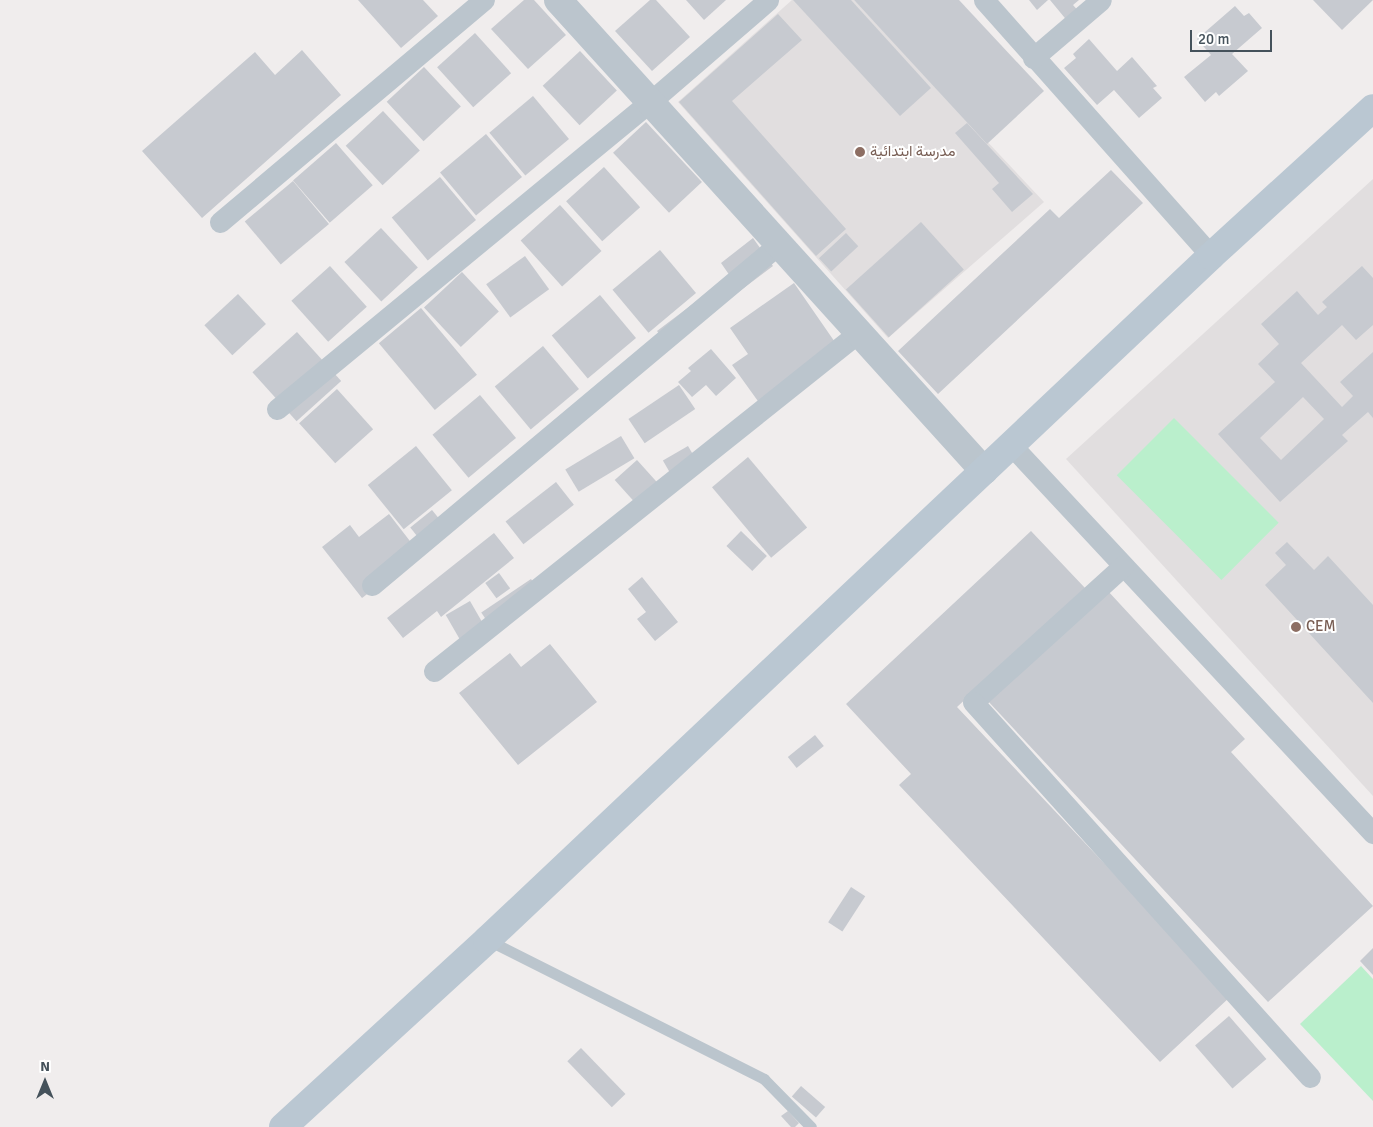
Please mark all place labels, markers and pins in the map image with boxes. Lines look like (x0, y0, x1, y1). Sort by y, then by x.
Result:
place label: مدرسة ابتدائية (870, 143, 955, 161)
marker: مدرسة ابتدائية (854, 146, 866, 158)
place label: CEM (1306, 618, 1336, 636)
marker: CEM (1290, 621, 1302, 633)

